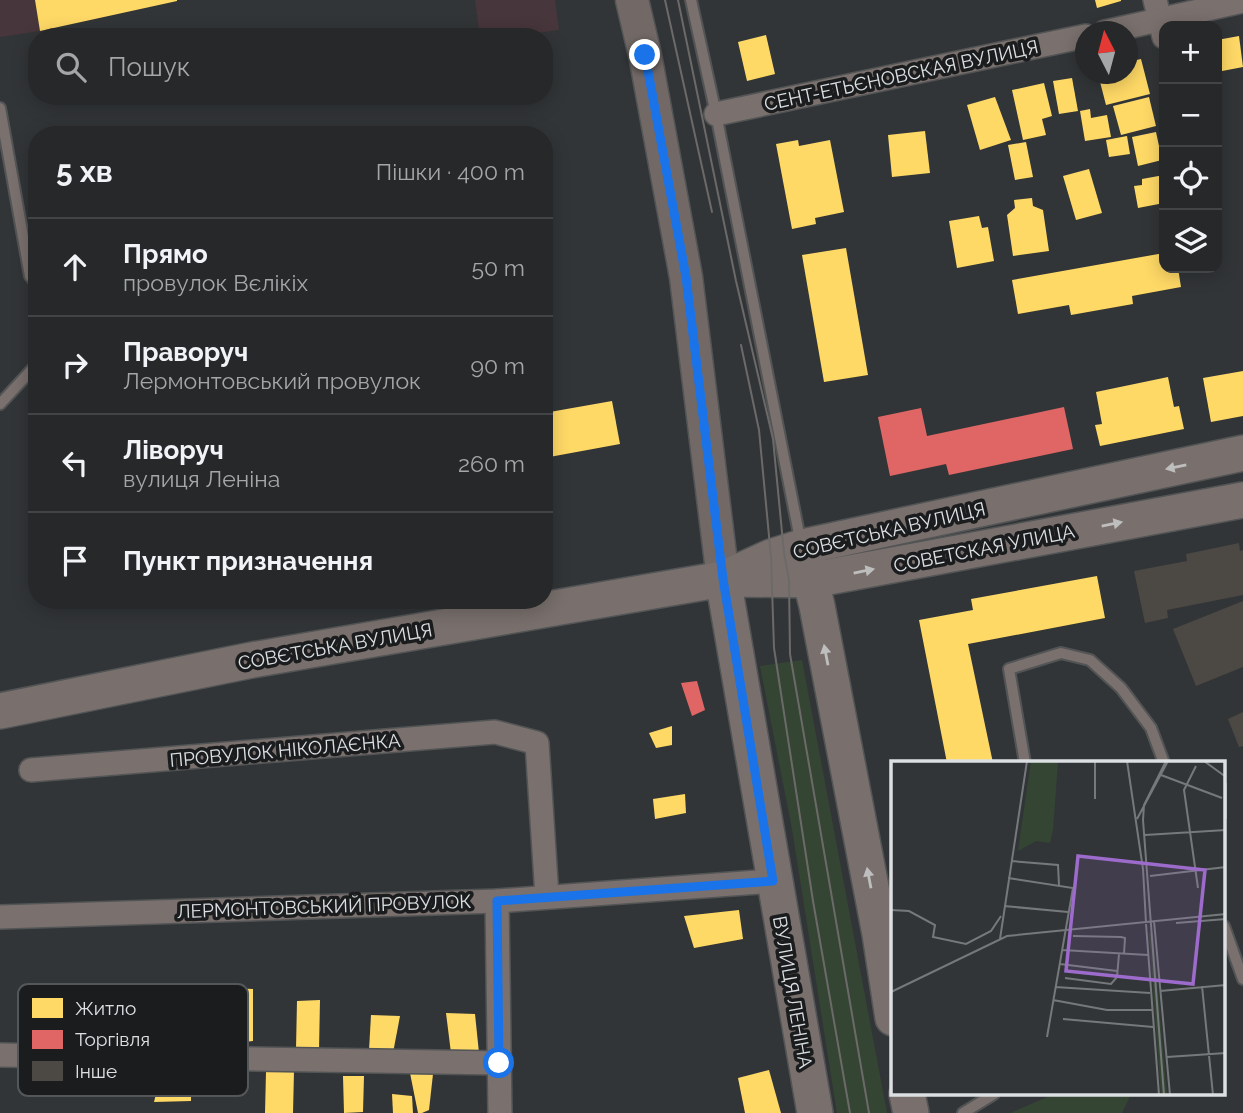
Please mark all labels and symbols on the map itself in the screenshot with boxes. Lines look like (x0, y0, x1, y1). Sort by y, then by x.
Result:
north arrow (1075, 21, 1138, 84)
street label: СЕНТ-ЕТЬЄНОВСКАЯ ВУЛИЦЯ (762, 35, 1040, 115)
route end (629, 39, 660, 70)
one-way arrow (1165, 462, 1187, 473)
street label: СОВЄТСЬКА ВУЛИЦЯ (791, 497, 987, 563)
one-way arrow (1101, 519, 1123, 530)
street label: СОВЕТСКАЯ УЛИЦА (892, 520, 1077, 576)
one-way arrow (853, 565, 875, 576)
street label: СОВЄТСЬКА ВУЛИЦЯ (236, 618, 434, 674)
one-way arrow (821, 644, 832, 666)
street label: ПРОВУЛОК НІКОЛАЄНКА (169, 729, 401, 771)
inset map (891, 761, 1226, 1096)
one-way arrow (863, 867, 874, 889)
street label: ЛЕРМОНТОВСЬКИЙ ПРОВУЛОК (176, 890, 472, 922)
street label: ВУЛИЦЯ ЛЕНІНА (769, 914, 817, 1070)
legend (18, 984, 248, 1096)
text: Житло (75, 997, 136, 1019)
text: Торгівля (75, 1028, 150, 1050)
route start (483, 1047, 514, 1078)
text: Інше (75, 1060, 117, 1082)

